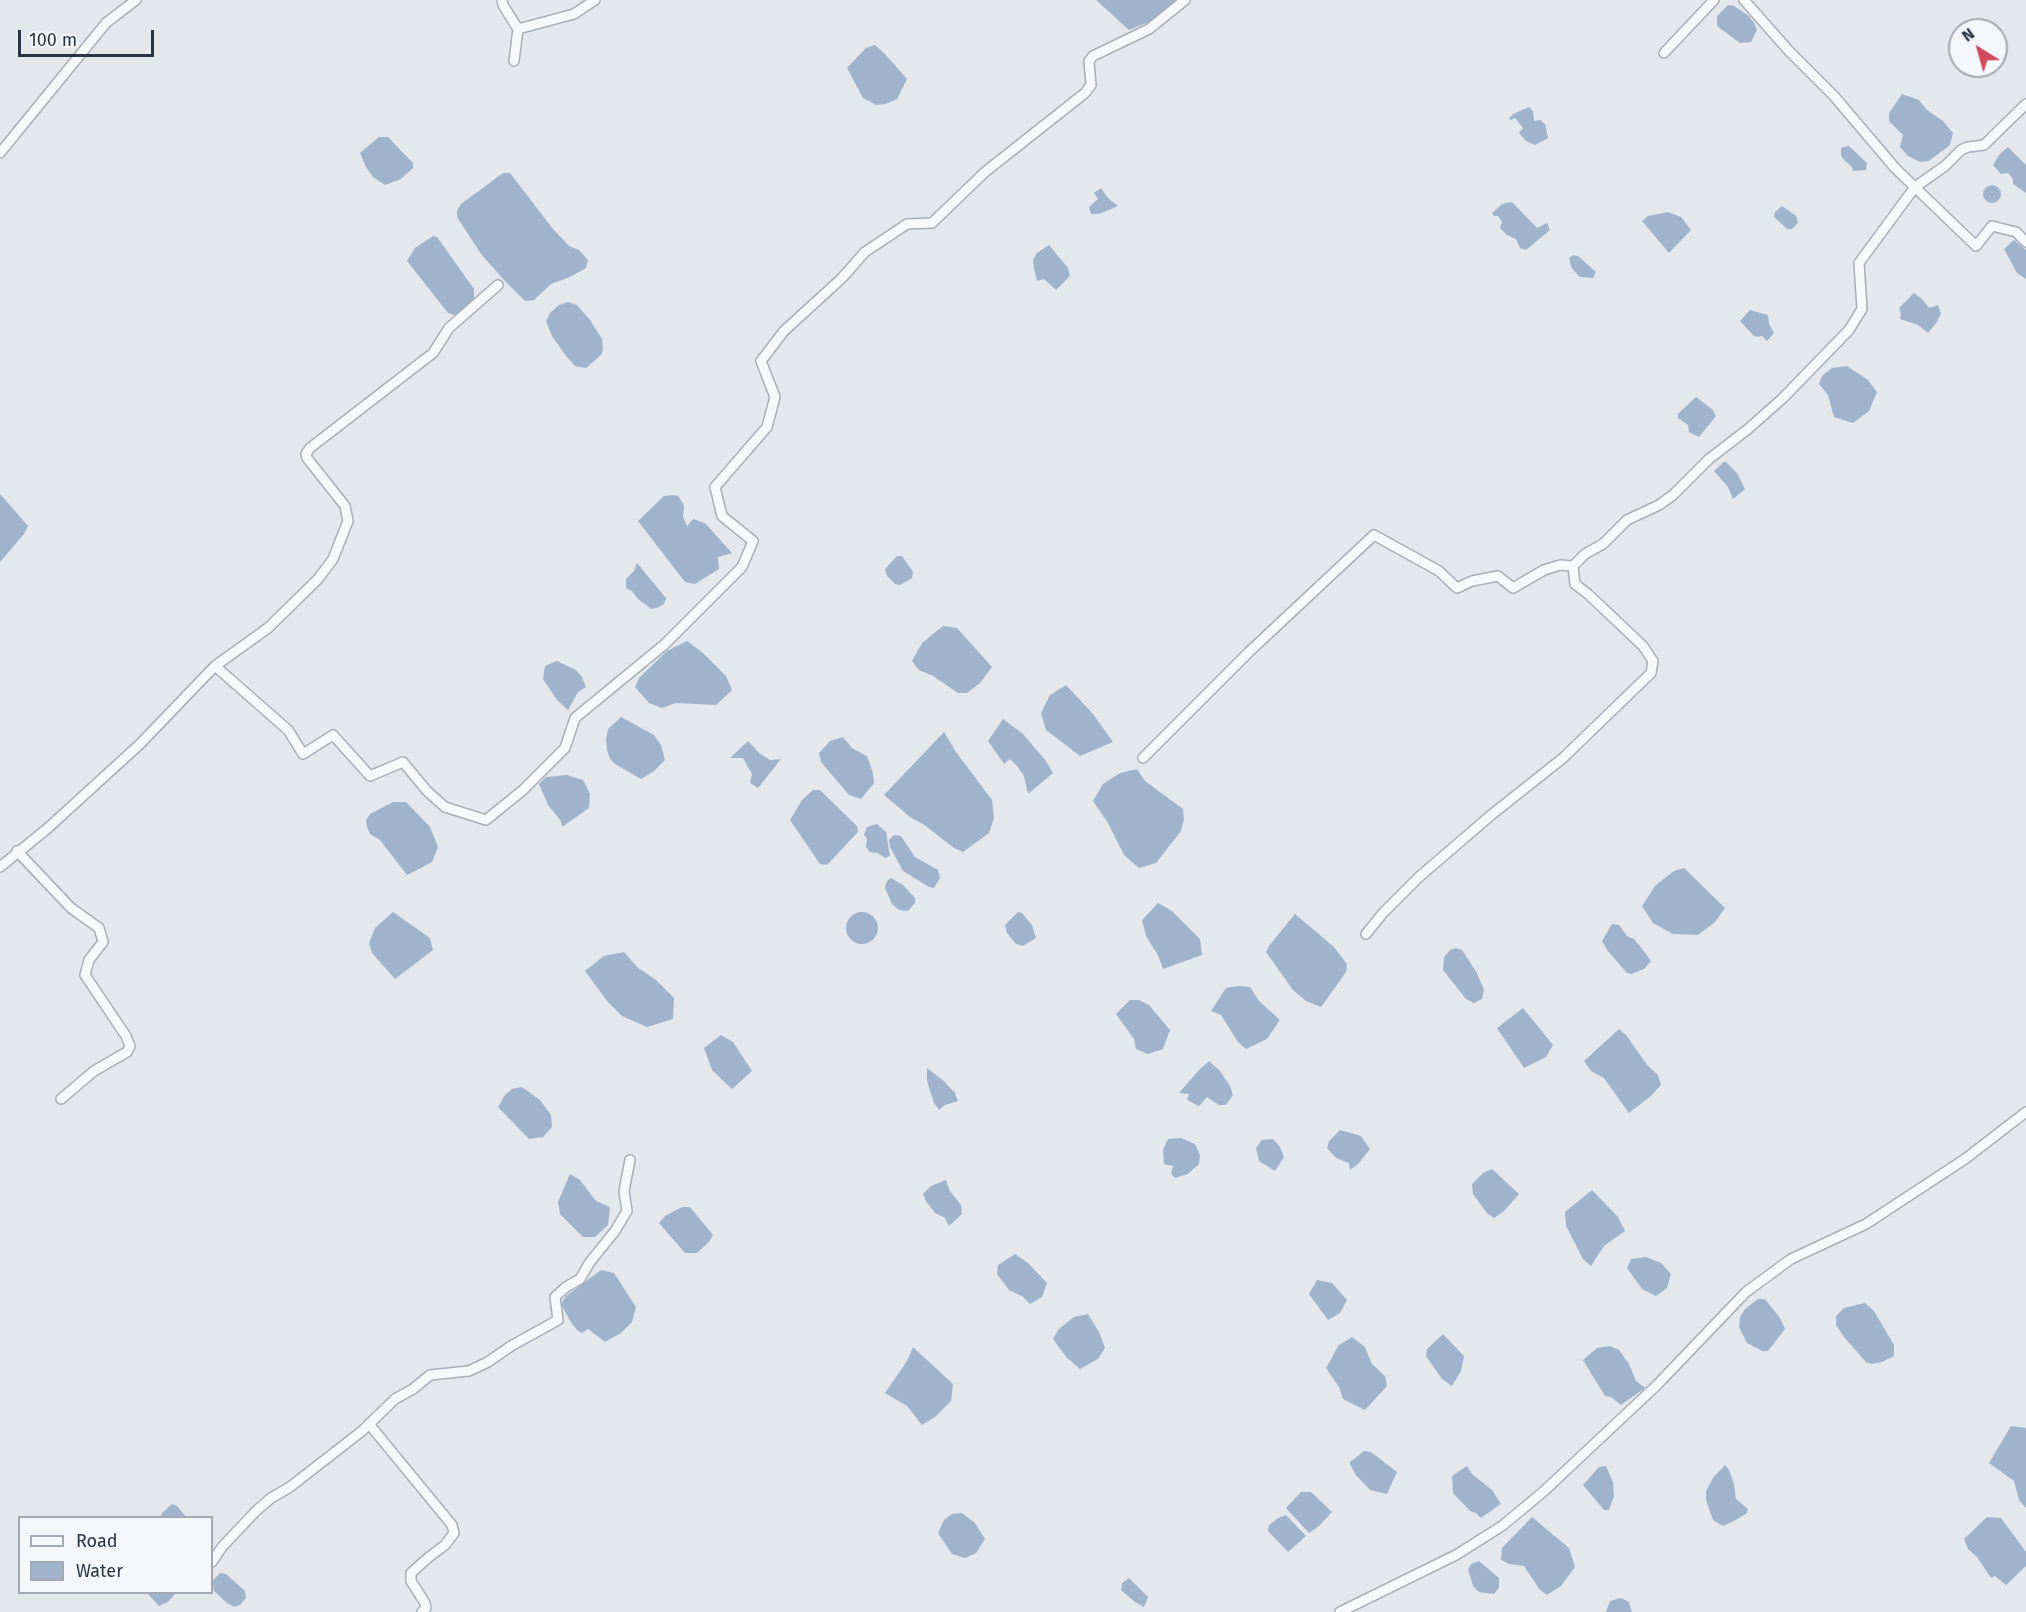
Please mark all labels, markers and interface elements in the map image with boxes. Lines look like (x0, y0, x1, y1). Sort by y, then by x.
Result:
scale bar (21, 18, 158, 56)
north arrow (1948, 18, 2008, 78)
text: N (1958, 24, 1978, 46)
text: 100 m (29, 29, 77, 51)
legend (18, 1516, 213, 1594)
text: Road (76, 1530, 118, 1552)
text: Water (76, 1560, 123, 1582)

